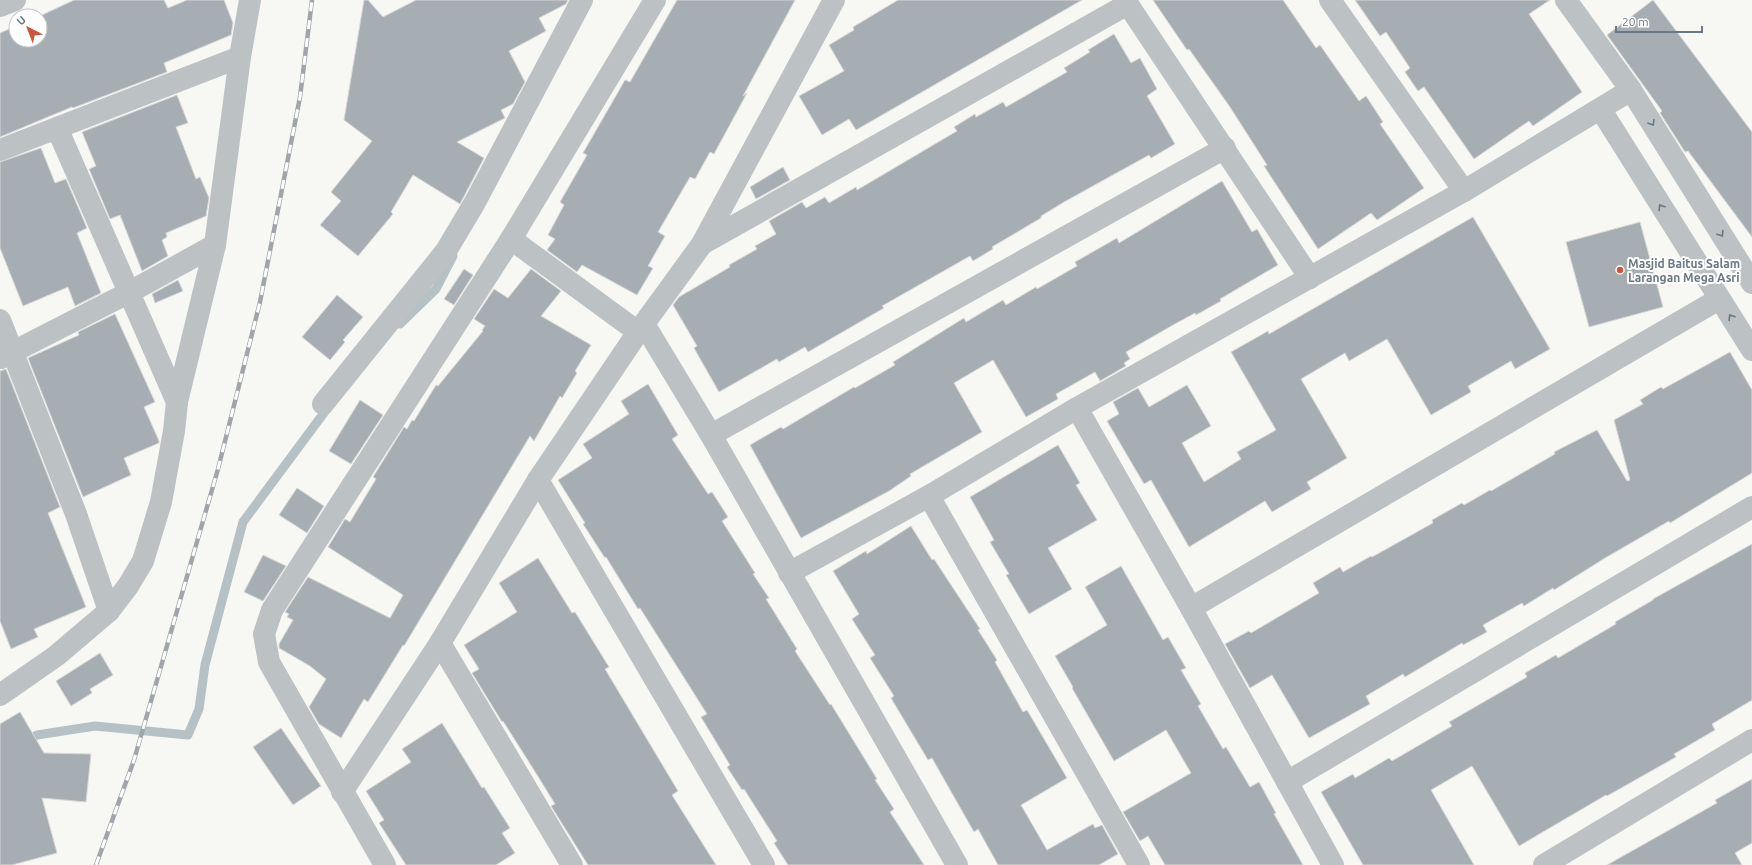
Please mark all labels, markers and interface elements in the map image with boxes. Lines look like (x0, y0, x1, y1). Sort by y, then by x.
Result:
north arrow (8, 8, 48, 48)
scale bar (1616, 8, 1702, 34)
text: U (14, 14, 28, 28)
text: 20 m (1622, 15, 1649, 28)
one-way arrow (1647, 119, 1655, 126)
one-way arrow (1659, 204, 1666, 211)
one-way arrow (1716, 230, 1724, 237)
place label: Masjid Baitus Salam Larangan Mega Asri (1628, 257, 1740, 284)
marker: Masjid Baitus Salam Larangan Mega Asri (1615, 265, 1625, 275)
one-way arrow (1728, 314, 1735, 321)

